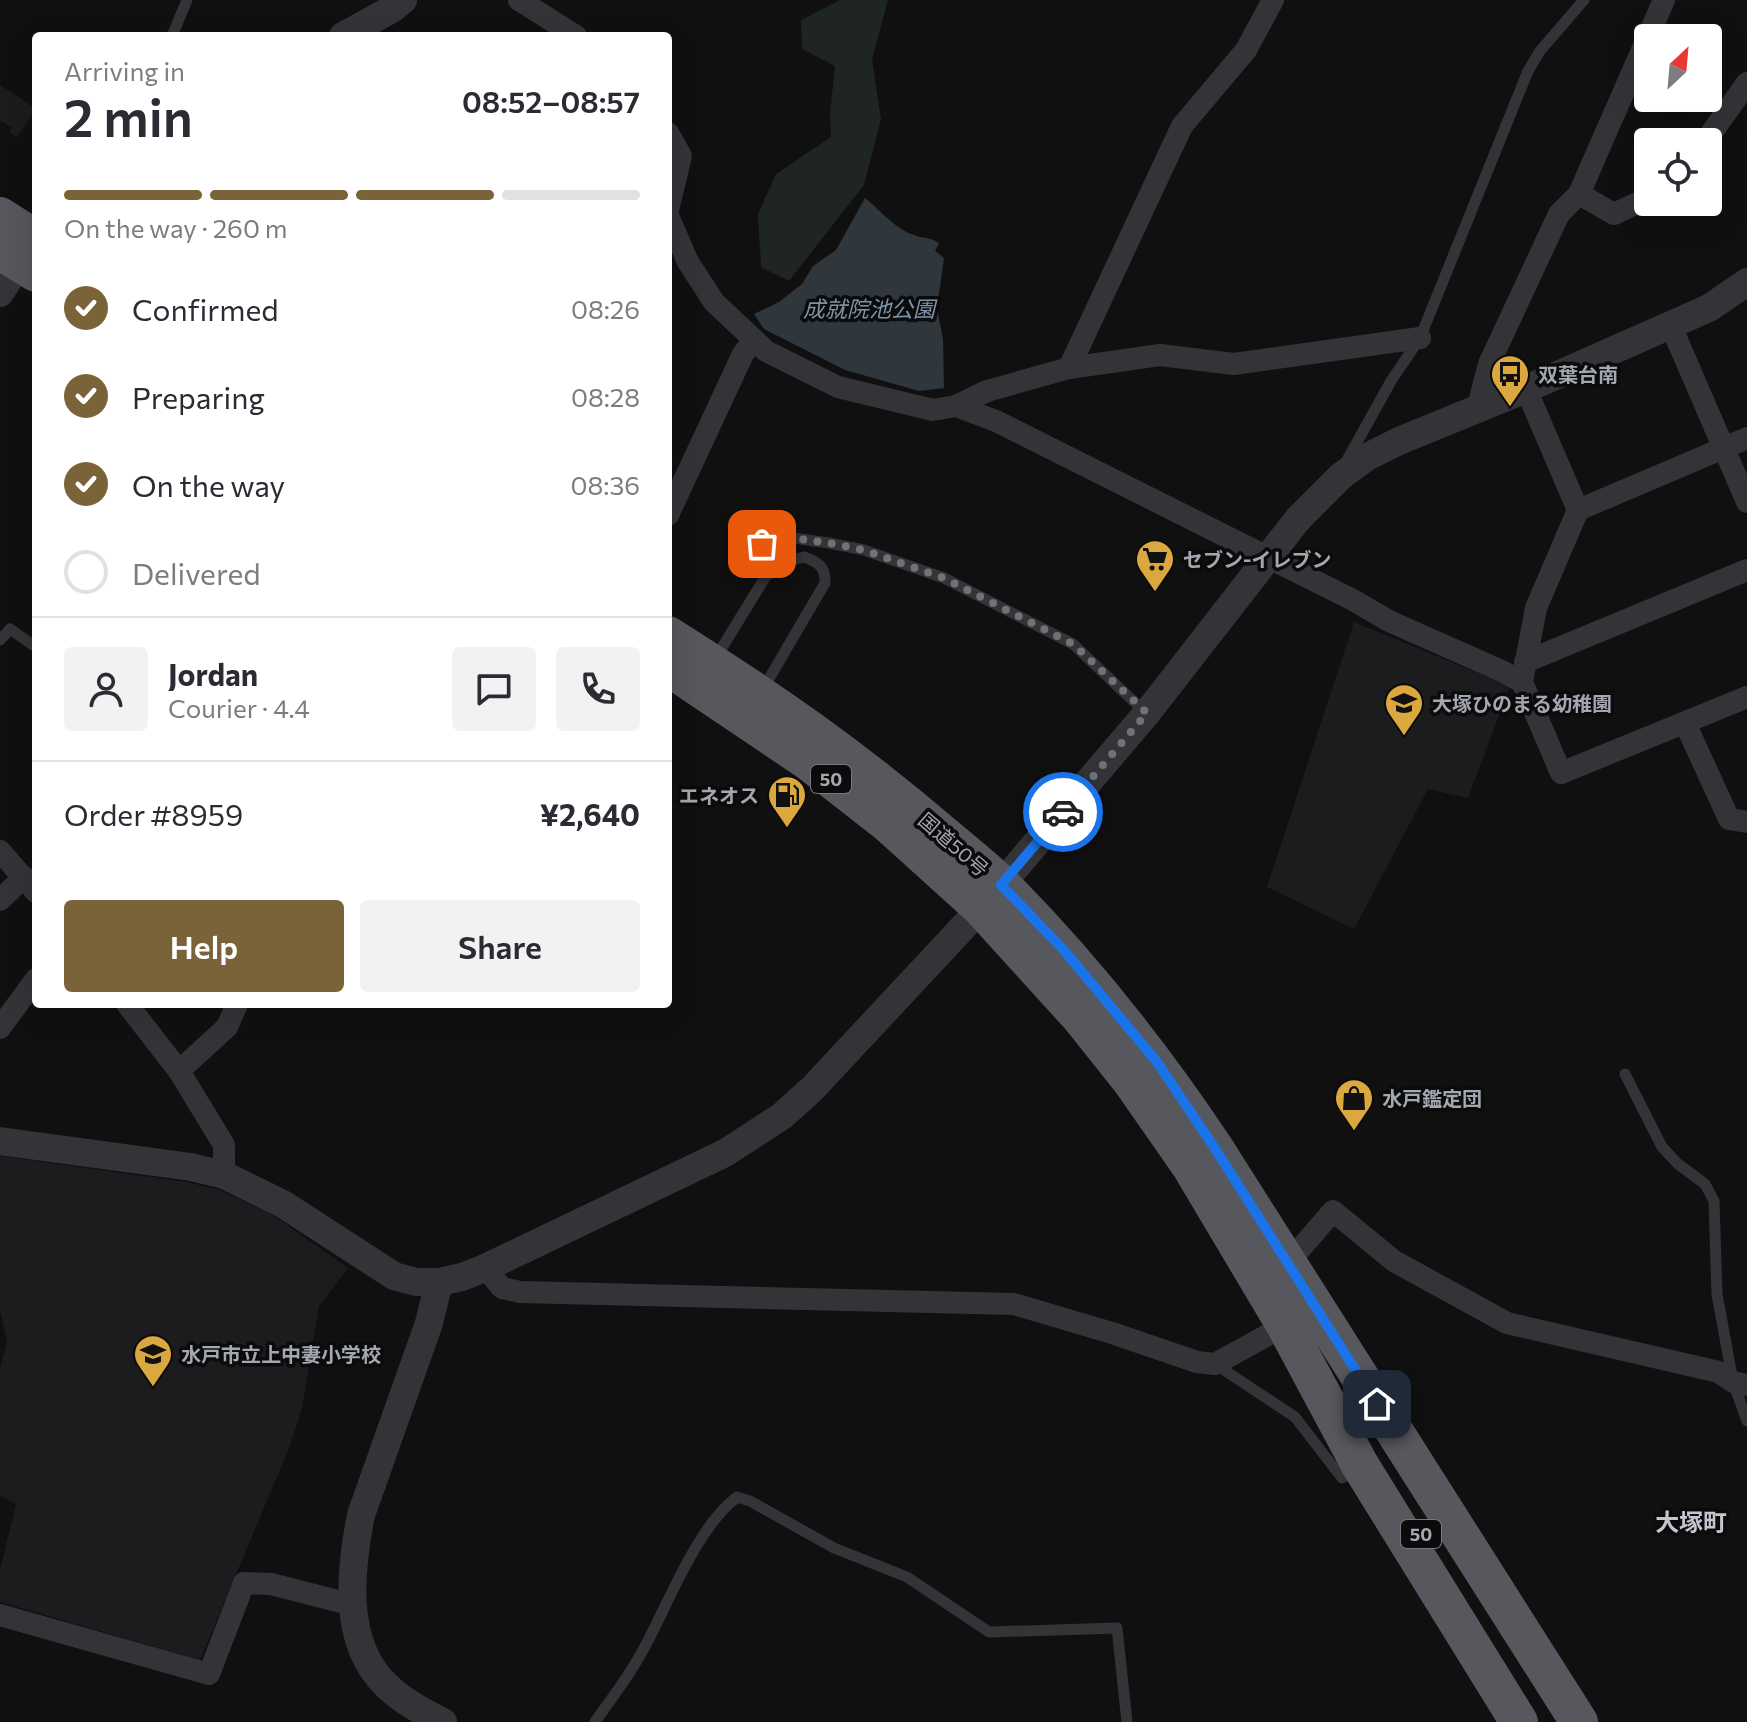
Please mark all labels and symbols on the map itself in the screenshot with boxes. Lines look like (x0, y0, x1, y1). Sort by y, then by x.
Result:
north arrow (1634, 24, 1722, 112)
water label: 成就院池公園 (803, 295, 938, 322)
bus stop icon: 双葉台南 (1489, 353, 1531, 408)
place label: 双葉台南 (1538, 362, 1618, 386)
pin (728, 510, 796, 578)
supermarket icon: セブン-イレブン (1134, 538, 1176, 593)
place label: セブン-イレブン (1183, 547, 1332, 571)
school or university icon: 大塚ひのまる幼稚園 (1383, 682, 1425, 737)
place label: 大塚ひのまる幼稚園 (1432, 691, 1612, 715)
road number: 50 (811, 765, 851, 793)
courier (1023, 772, 1103, 852)
fuel station icon: エネオス (766, 774, 808, 829)
place label: エネオス (679, 783, 759, 807)
street label: 国道50号 (914, 807, 994, 881)
shop icon: 水戸鑑定団 (1333, 1077, 1375, 1132)
place label: 水戸鑑定団 (1382, 1086, 1482, 1110)
school or university icon: 水戸市立上中妻小学校 (132, 1333, 174, 1388)
place label: 水戸市立上中妻小学校 (181, 1342, 381, 1366)
pin (1343, 1370, 1411, 1438)
district label: 大塚町 (1655, 1507, 1727, 1536)
road number: 50 (1401, 1520, 1441, 1548)

